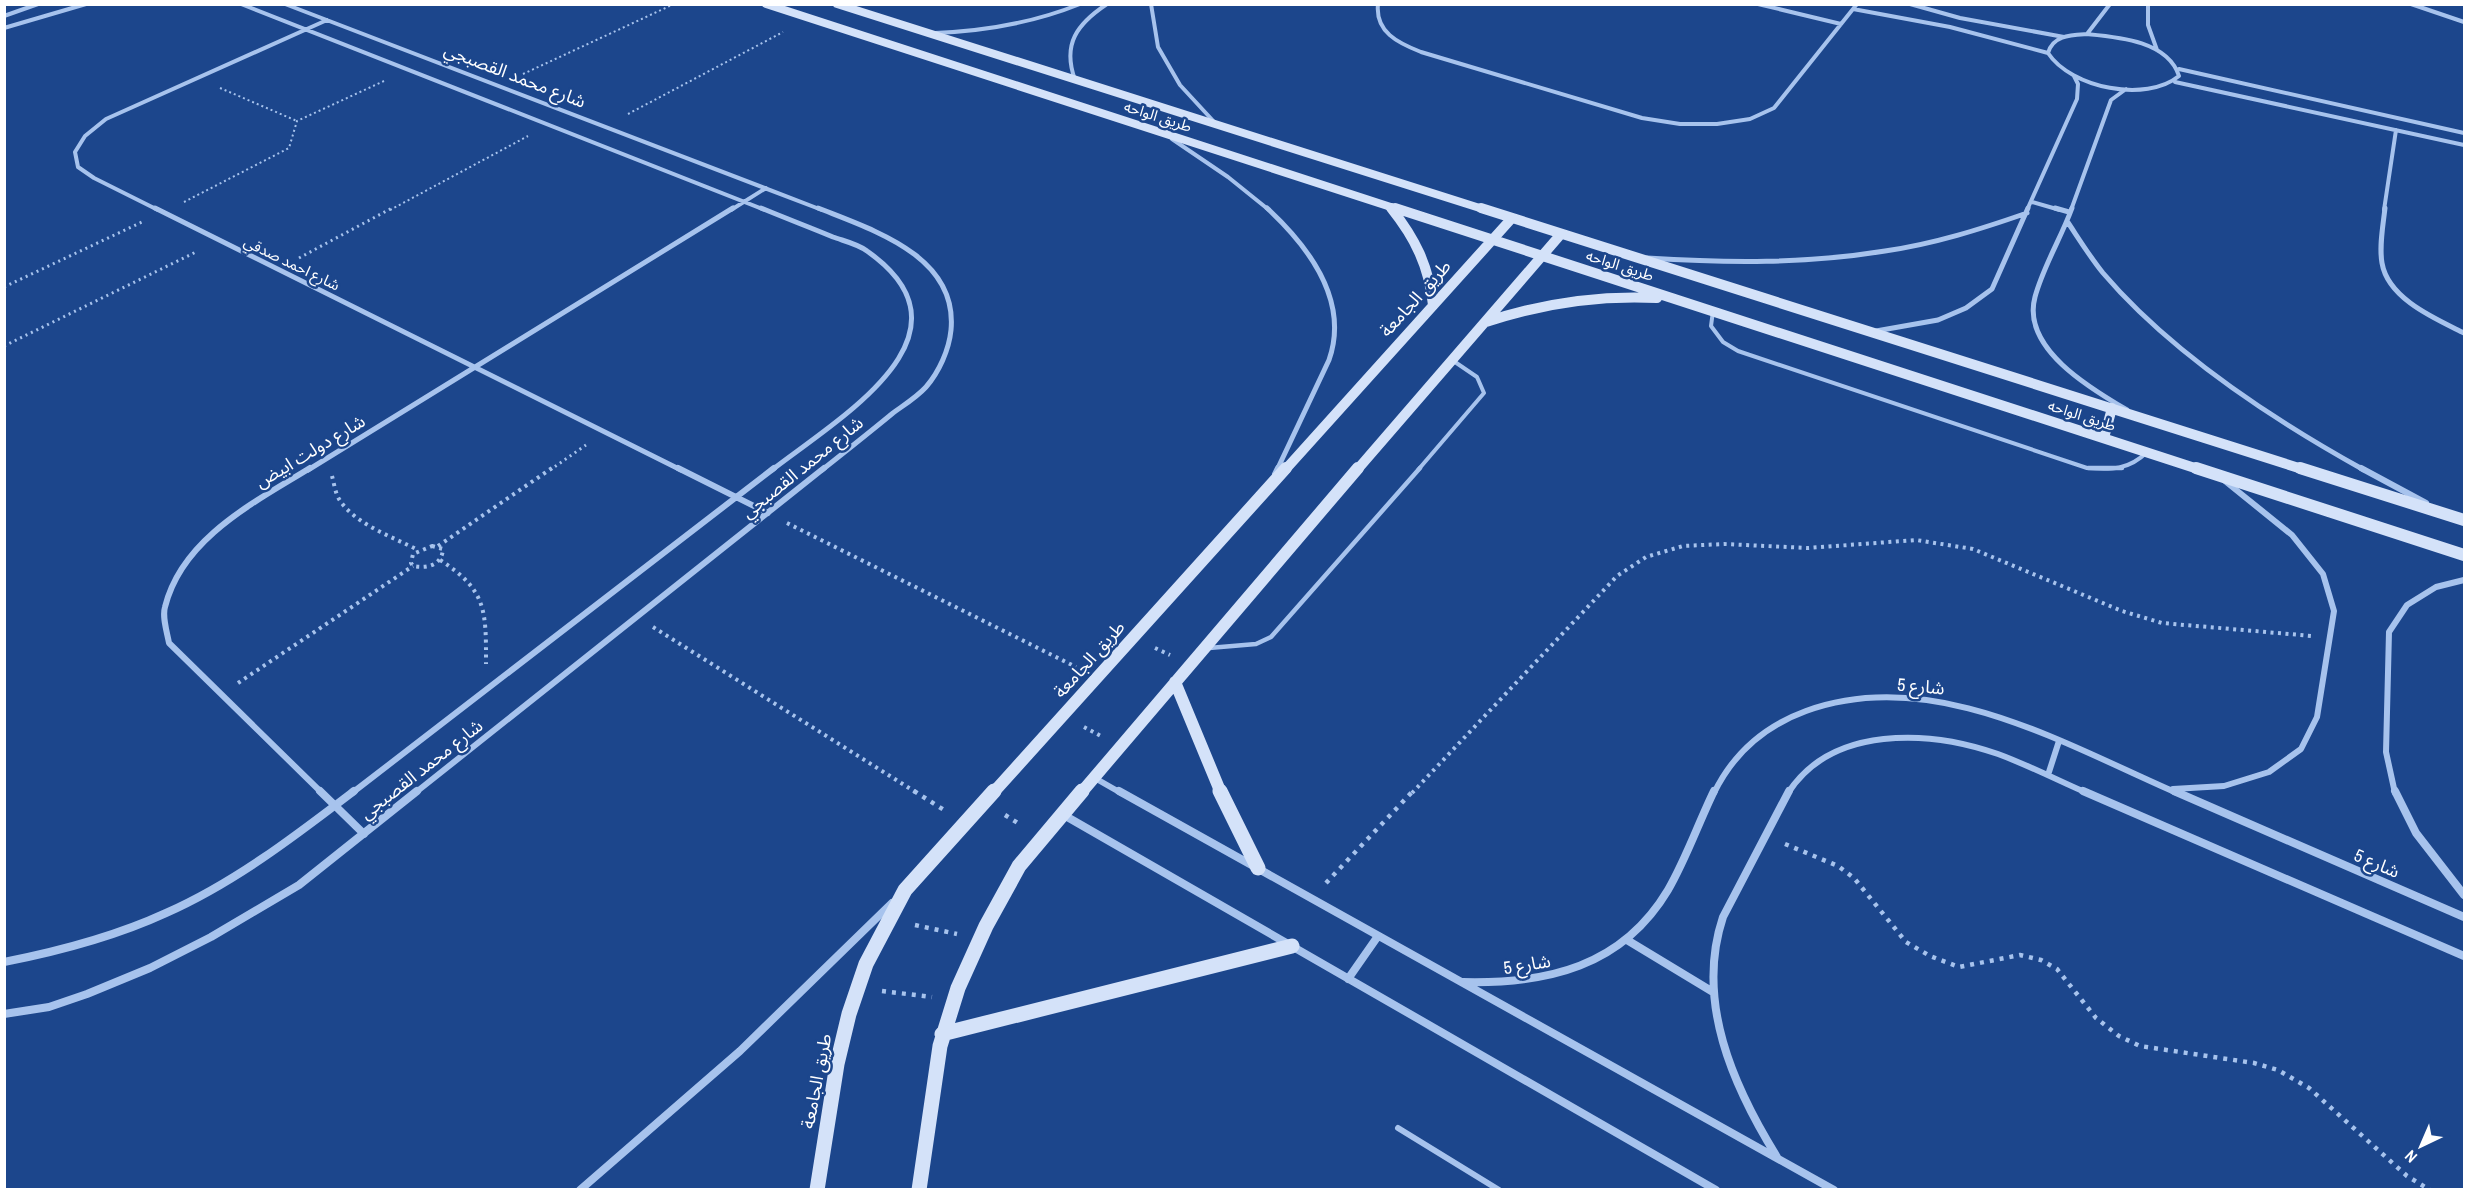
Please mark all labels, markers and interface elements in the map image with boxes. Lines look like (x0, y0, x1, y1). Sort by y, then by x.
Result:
street label: شارع محمد القصبجي (440, 36, 590, 115)
street label: طريق الواحه (1122, 95, 1194, 137)
street label: شارع احمد صدقي (240, 231, 344, 297)
street label: طريق الواحه (1584, 244, 1656, 286)
street label: طريق الجامعة (1374, 254, 1456, 342)
street label: طريق الواحه (2046, 394, 2118, 436)
street label: شارع دولت ابيض (250, 408, 371, 495)
street label: شارع محمد القصبجي (736, 410, 869, 525)
street label: طريق الجامعة (1048, 615, 1130, 703)
street label: شارع 5 (1896, 671, 1946, 703)
street label: شارع محمد القصبجي (354, 713, 489, 827)
street label: شارع 5 (2350, 842, 2404, 886)
street label: شارع 5 (1502, 948, 1553, 982)
street label: طريق الجامعة (795, 1031, 837, 1131)
north arrow (2391, 1116, 2451, 1176)
text: N (2400, 1146, 2422, 1168)

